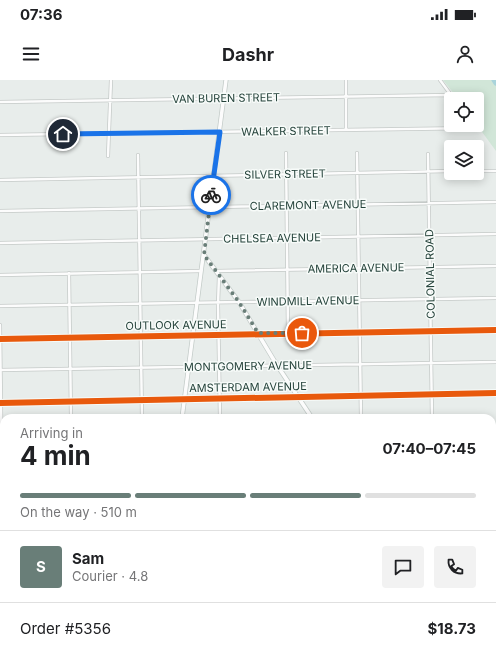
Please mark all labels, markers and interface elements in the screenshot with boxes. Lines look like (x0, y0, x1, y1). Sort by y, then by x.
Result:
text: 07:36 (20, 5, 62, 24)
icon: menu (20, 43, 42, 65)
icon: person (454, 43, 476, 65)
text: Dashr (222, 44, 274, 65)
street label: VAN BUREN STREET (172, 90, 280, 106)
map controls (444, 92, 484, 180)
button: locate (444, 92, 484, 132)
pin (46, 117, 80, 151)
icon: home (52, 123, 74, 145)
street label: WALKER STREET (241, 123, 331, 139)
button: layers (444, 140, 484, 180)
street label: SILVER STREET (244, 166, 326, 182)
courier (191, 175, 231, 215)
icon: bike (200, 184, 222, 206)
street label: CLAREMONT AVENUE (250, 197, 366, 213)
street label: COLONIAL ROAD (422, 229, 438, 319)
street label: CHELSEA AVENUE (223, 230, 321, 246)
street label: AMERICA AVENUE (307, 260, 405, 276)
street label: WINDMILL AVENUE (257, 293, 359, 309)
pin (285, 316, 319, 350)
street label: OUTLOOK AVENUE (125, 317, 227, 333)
icon: bag (291, 322, 313, 344)
street label: MONTGOMERY AVENUE (184, 358, 312, 374)
street label: AMSTERDAM AVENUE (189, 379, 307, 395)
text: Arriving in (20, 425, 83, 441)
text: 07:40–07:45 (382, 439, 476, 458)
text: 4 min (20, 440, 91, 471)
text: On the way · 510 m (20, 504, 137, 520)
button: chat (382, 546, 424, 588)
button: phone (434, 546, 476, 588)
text: Sam (72, 549, 104, 568)
text: S (36, 557, 46, 576)
text: Courier · 4.8 (72, 568, 148, 584)
text: Order #5356 (20, 619, 111, 638)
text: $18.73 (427, 619, 476, 638)

